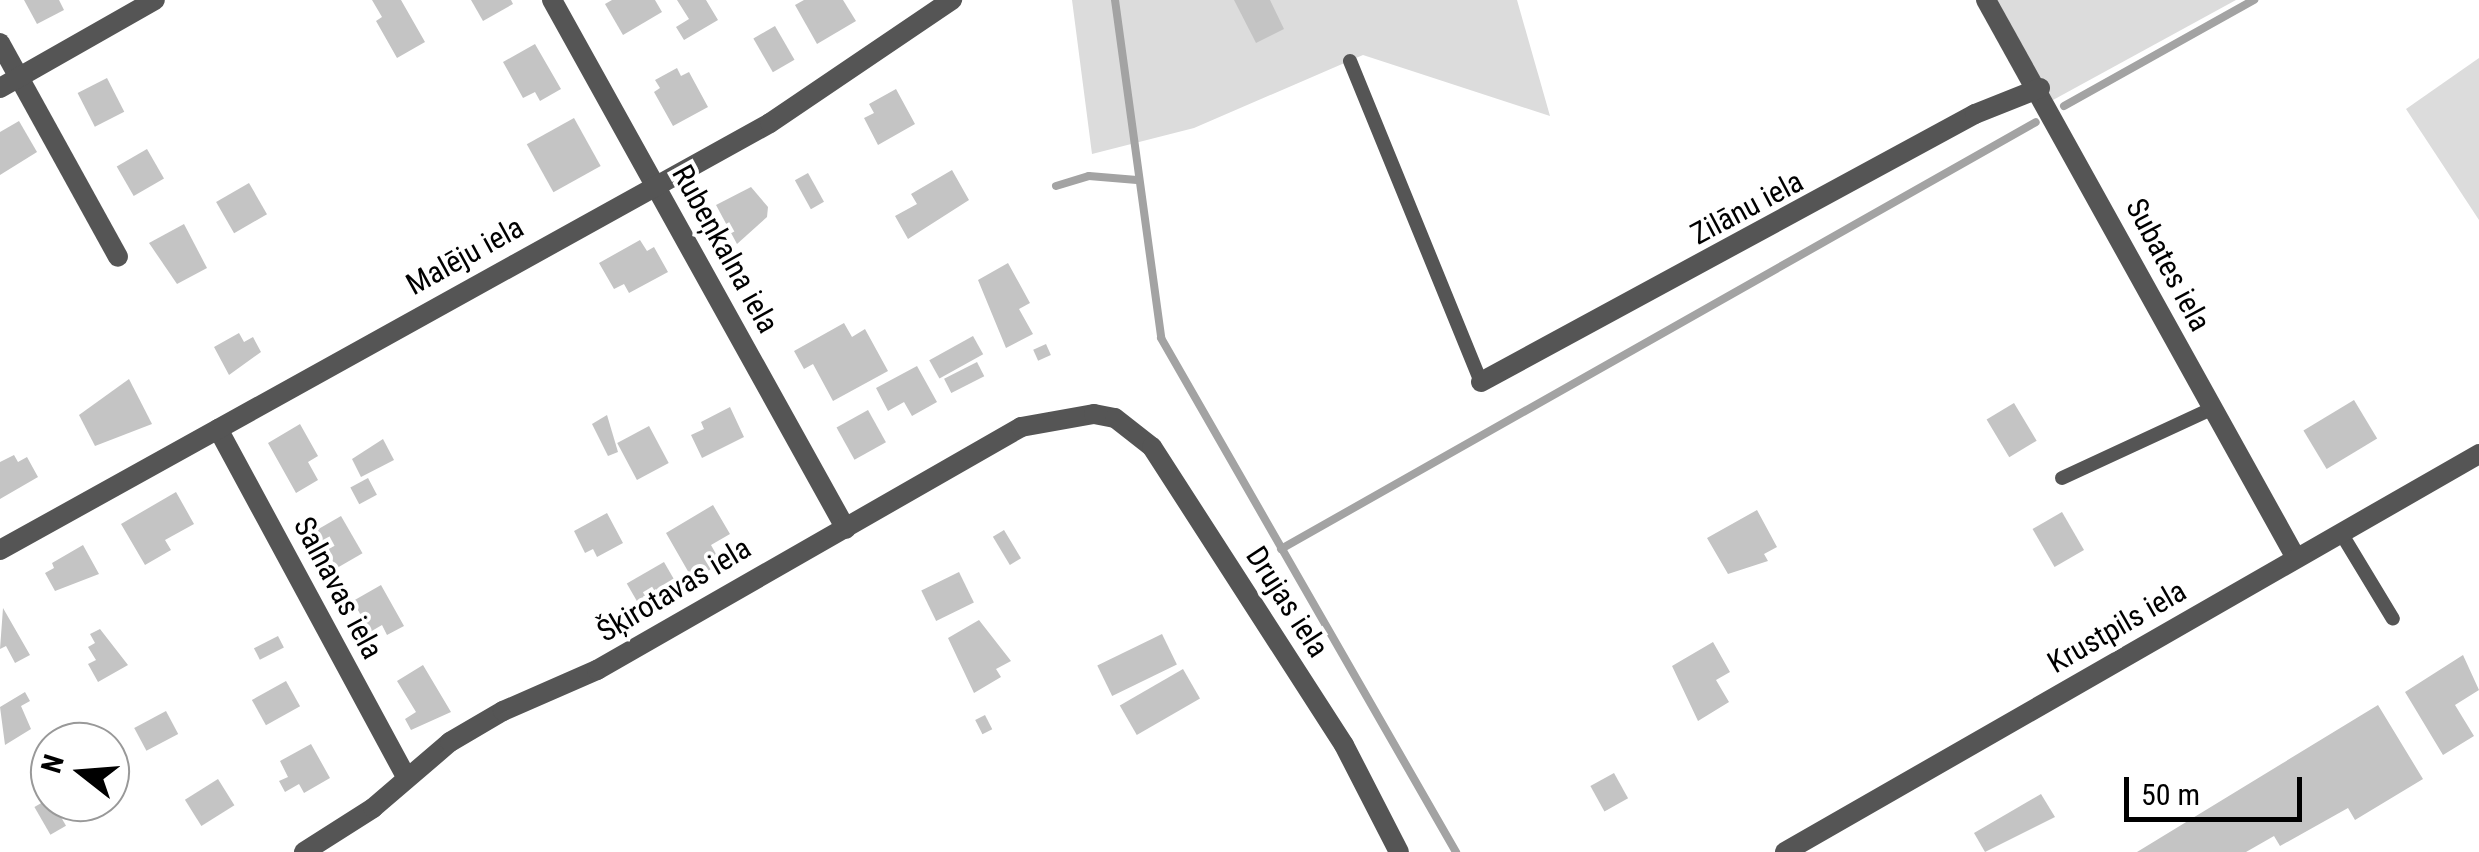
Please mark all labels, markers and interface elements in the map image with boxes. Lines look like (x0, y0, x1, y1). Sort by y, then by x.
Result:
street label: Rubeņkalna iela (664, 159, 786, 339)
street label: Zilānu iela (1685, 163, 1809, 253)
street label: Subates iela (2118, 193, 2218, 337)
street label: Malēju iela (400, 209, 530, 303)
street label: Salnavas iela (286, 511, 390, 665)
street label: Šķirotavas iela (591, 530, 757, 650)
street label: Drujas iela (1238, 540, 1336, 664)
street label: Krustpils iela (2041, 573, 2193, 681)
north arrow (30, 722, 130, 822)
text: N (34, 751, 71, 777)
scale bar (2129, 757, 2306, 819)
text: 50 m (2141, 777, 2200, 812)

